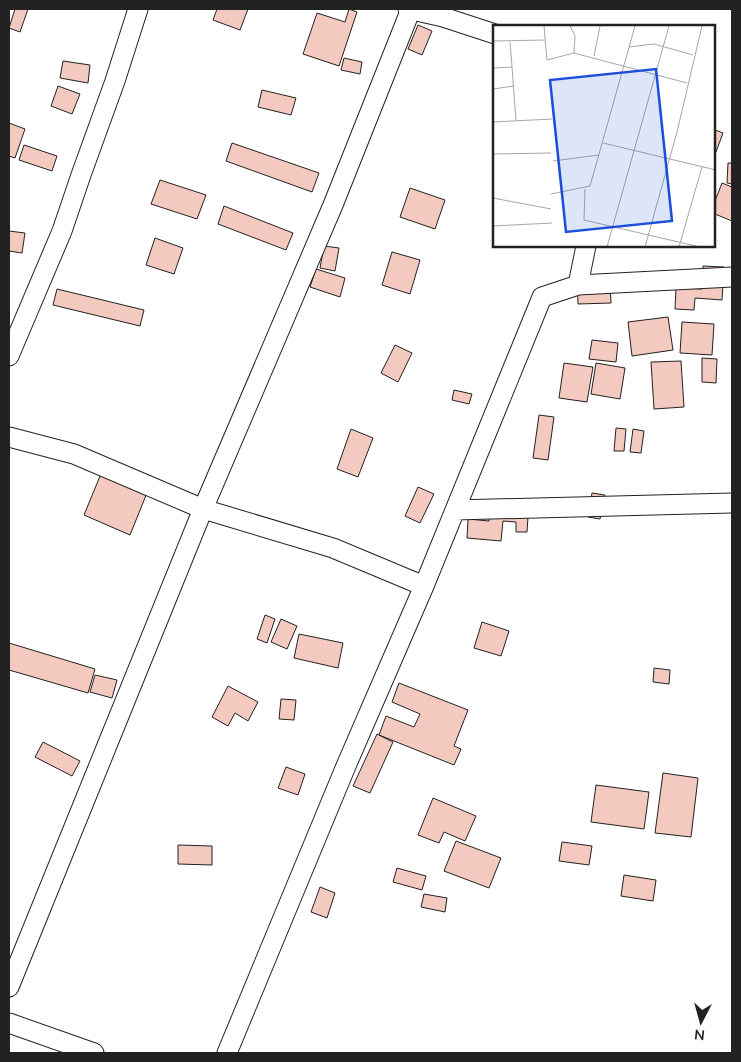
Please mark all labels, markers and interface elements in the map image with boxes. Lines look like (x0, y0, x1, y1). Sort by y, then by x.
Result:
inset map (493, 25, 716, 248)
north arrow (676, 997, 726, 1047)
text: N (693, 1024, 706, 1044)

